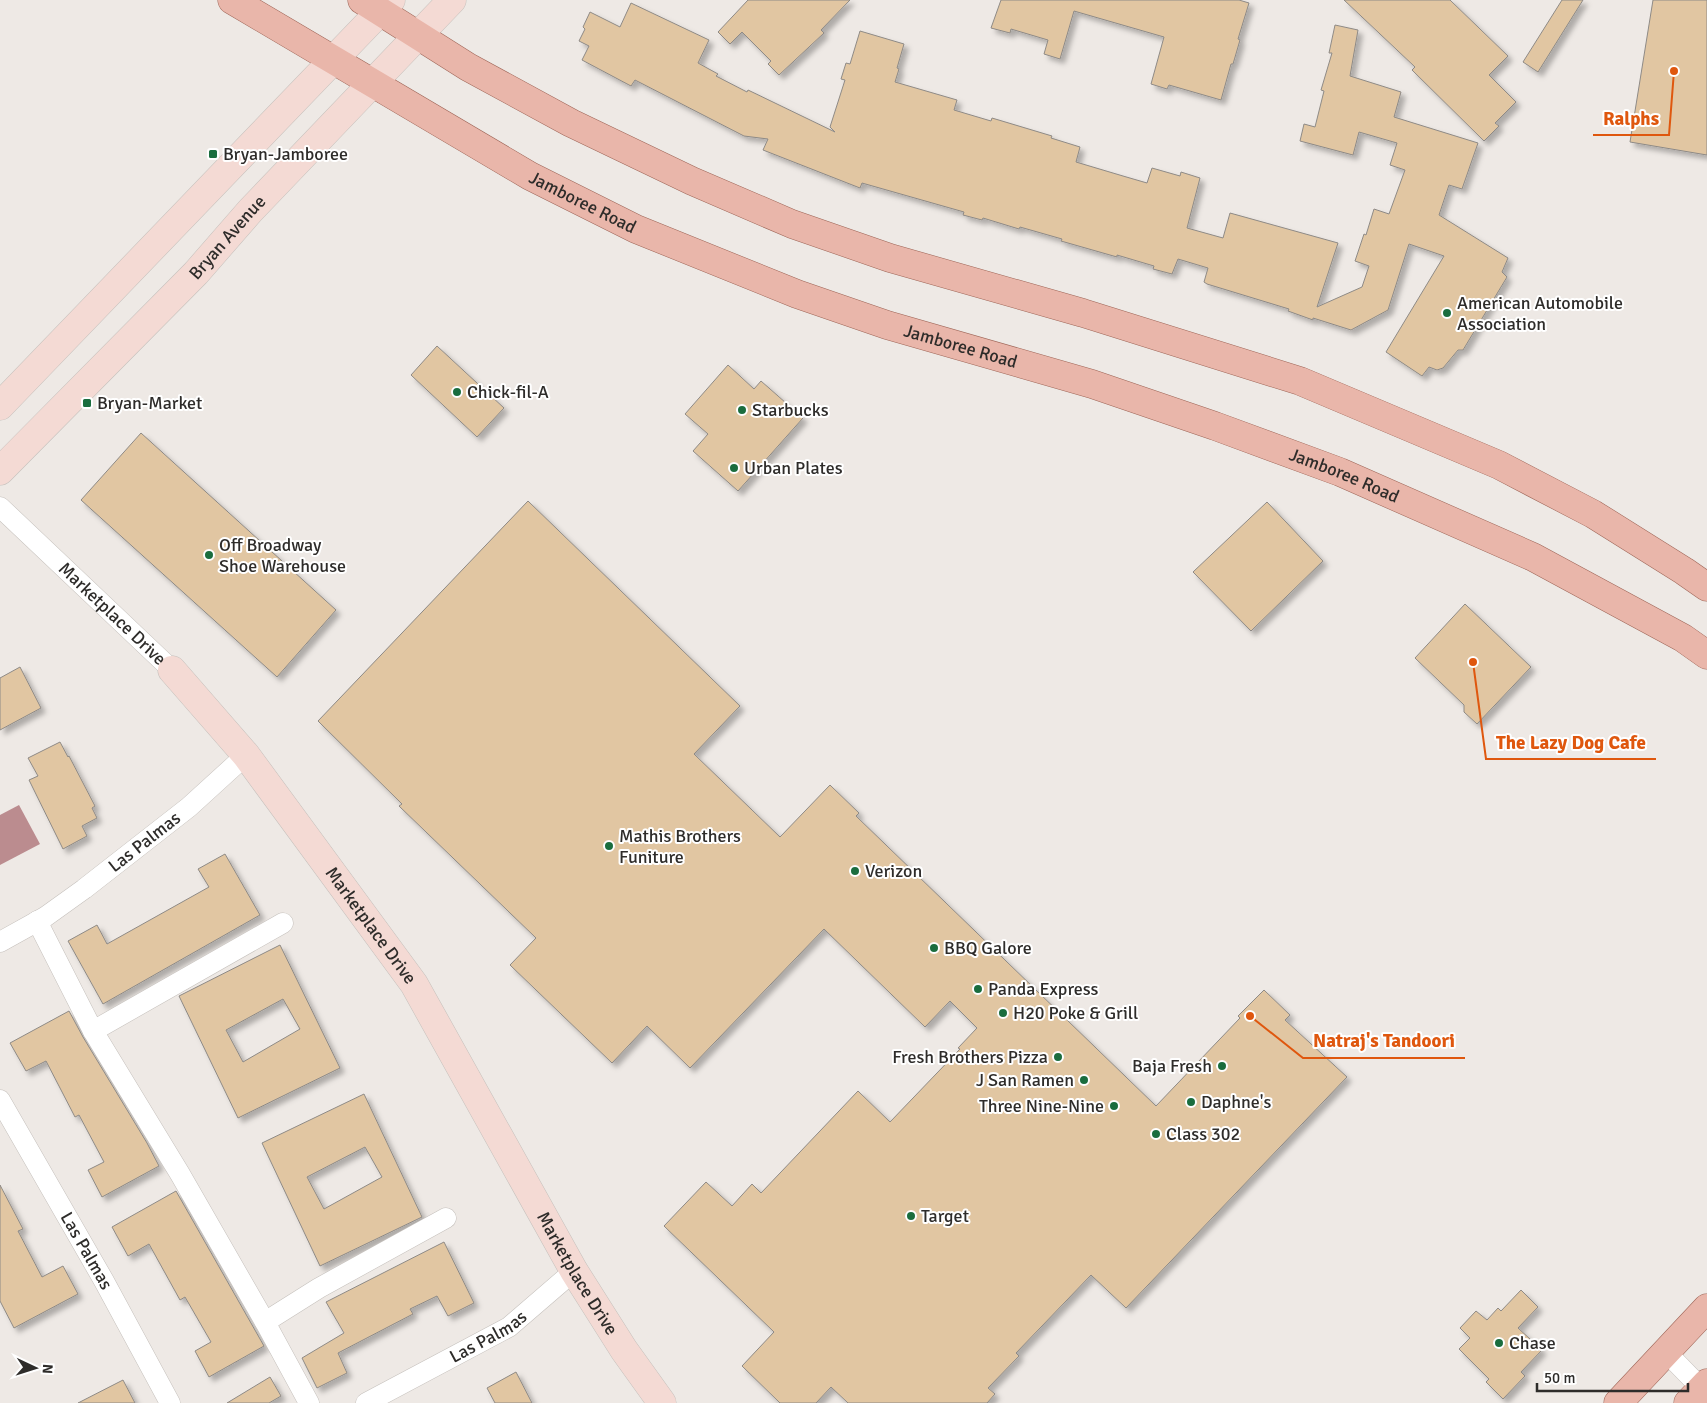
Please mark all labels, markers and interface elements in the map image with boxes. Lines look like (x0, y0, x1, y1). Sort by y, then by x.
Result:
callout: Ralphs (1593, 101, 1669, 135)
text: Ralphs (1603, 107, 1659, 131)
place label: Bryan-Jamboree (223, 143, 348, 165)
marker: Bryan-Jamboree (207, 148, 219, 160)
street label: Jamboree Road (526, 166, 640, 238)
street label: Bryan Avenue (184, 191, 270, 284)
place label: American Automobile Association (1457, 292, 1623, 335)
marker: American Automobile Association (1441, 307, 1453, 319)
street label: Jamboree Road (901, 319, 1020, 373)
place label: Chick-fil-A (467, 381, 549, 403)
marker: Chick-fil-A (451, 386, 463, 398)
place label: Bryan-Market (97, 392, 202, 414)
marker: Bryan-Market (81, 397, 93, 409)
place label: Starbucks (752, 399, 829, 421)
marker: Starbucks (736, 404, 748, 416)
street label: Jamboree Road (1286, 443, 1403, 508)
place label: Urban Plates (744, 457, 843, 479)
marker: Urban Plates (728, 462, 740, 474)
place label: Off Broadway Shoe Warehouse (219, 534, 346, 577)
marker: Off Broadway Shoe Warehouse (203, 549, 215, 561)
street label: Marketplace Drive (54, 558, 171, 670)
callout: The Lazy Dog Cafe (1486, 725, 1656, 759)
text: The Lazy Dog Cafe (1496, 731, 1646, 755)
street label: Las Palmas (104, 807, 185, 877)
place label: Mathis Brothers Funiture (619, 825, 741, 868)
marker: Mathis Brothers Funiture (603, 840, 615, 852)
place label: Verizon (865, 860, 922, 882)
street label: Marketplace Drive (321, 862, 421, 988)
marker: Verizon (849, 865, 861, 877)
place label: BBQ Galore (944, 937, 1032, 959)
marker: BBQ Galore (928, 942, 940, 954)
place label: Panda Express (988, 978, 1099, 1000)
marker: Panda Express (972, 983, 984, 995)
place label: H20 Poke & Grill (1013, 1002, 1138, 1024)
marker: H20 Poke & Grill (997, 1007, 1009, 1019)
callout: Natraj's Tandoori (1303, 1024, 1465, 1058)
text: Natraj's Tandoori (1313, 1029, 1455, 1053)
place label: Fresh Brothers Pizza (892, 1046, 1048, 1068)
marker: Fresh Brothers Pizza (1052, 1051, 1064, 1063)
place label: Baja Fresh (1132, 1055, 1212, 1077)
marker: Baja Fresh (1216, 1060, 1228, 1072)
place label: J San Ramen (976, 1069, 1074, 1091)
marker: J San Ramen (1078, 1074, 1090, 1086)
place label: Daphne's (1201, 1091, 1271, 1113)
place label: Three Nine-Nine (979, 1095, 1104, 1117)
marker: Daphne's (1185, 1096, 1197, 1108)
marker: Three Nine-Nine (1108, 1100, 1120, 1112)
place label: Class 302 (1166, 1123, 1240, 1145)
marker: Class 302 (1150, 1128, 1162, 1140)
place label: Target (921, 1205, 969, 1227)
street label: Las Palmas (56, 1208, 118, 1294)
street label: Marketplace Drive (532, 1208, 623, 1339)
marker: Target (905, 1210, 917, 1222)
street label: Las Palmas (446, 1306, 531, 1368)
place label: Chase (1509, 1332, 1556, 1354)
marker: Chase (1493, 1337, 1505, 1349)
north arrow (10, 1343, 60, 1393)
scale bar (1537, 1360, 1688, 1392)
text: N (39, 1363, 56, 1374)
text: 50 m (1544, 1369, 1575, 1387)

